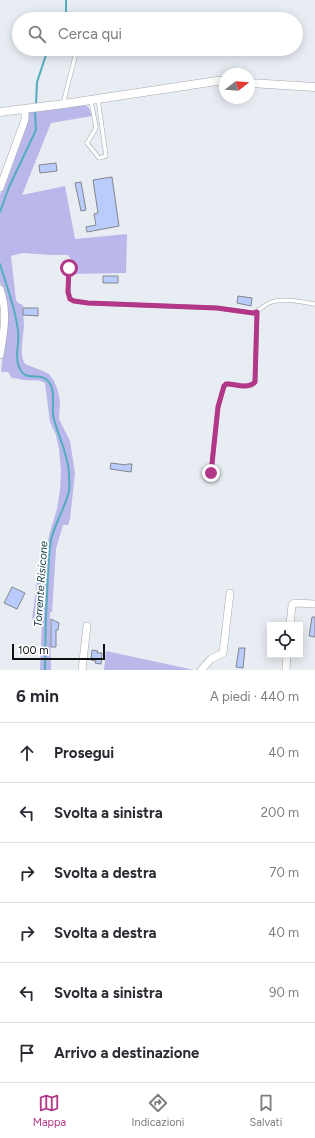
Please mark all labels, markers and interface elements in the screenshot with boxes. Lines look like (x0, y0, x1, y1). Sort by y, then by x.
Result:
search box (12, 12, 303, 56)
icon: search (26, 23, 48, 45)
text: Cerca qui (58, 25, 122, 43)
north arrow (219, 68, 255, 104)
route start (60, 259, 78, 277)
route end (202, 464, 220, 482)
water label: Torrente Risicone (32, 541, 50, 627)
map controls (267, 622, 303, 658)
button: locate (267, 622, 303, 658)
scale bar (12, 642, 105, 661)
text: 100 m (18, 644, 49, 657)
text: 6 min (16, 686, 59, 706)
text: A piedi · 440 m (210, 689, 299, 704)
icon: ahead (16, 742, 38, 764)
text: Prosegui (54, 744, 114, 762)
text: 40 m (268, 745, 299, 760)
icon: left (16, 802, 38, 824)
text: Svolta a sinistra (54, 804, 163, 822)
text: 200 m (261, 805, 299, 820)
icon: right (16, 862, 38, 884)
text: Svolta a destra (54, 864, 157, 882)
text: 70 m (269, 865, 299, 880)
icon: right (16, 922, 38, 944)
text: Svolta a destra (54, 924, 157, 942)
text: 40 m (268, 925, 299, 940)
icon: left (16, 982, 38, 1004)
text: Svolta a sinistra (54, 984, 163, 1002)
text: 90 m (269, 985, 299, 1000)
icon: arrive (16, 1042, 38, 1064)
text: Arrivo a destinazione (54, 1044, 199, 1062)
tab: Mappa (33, 1092, 66, 1129)
tab: Indicazioni (132, 1092, 184, 1129)
tab: Salvati (250, 1092, 282, 1129)

